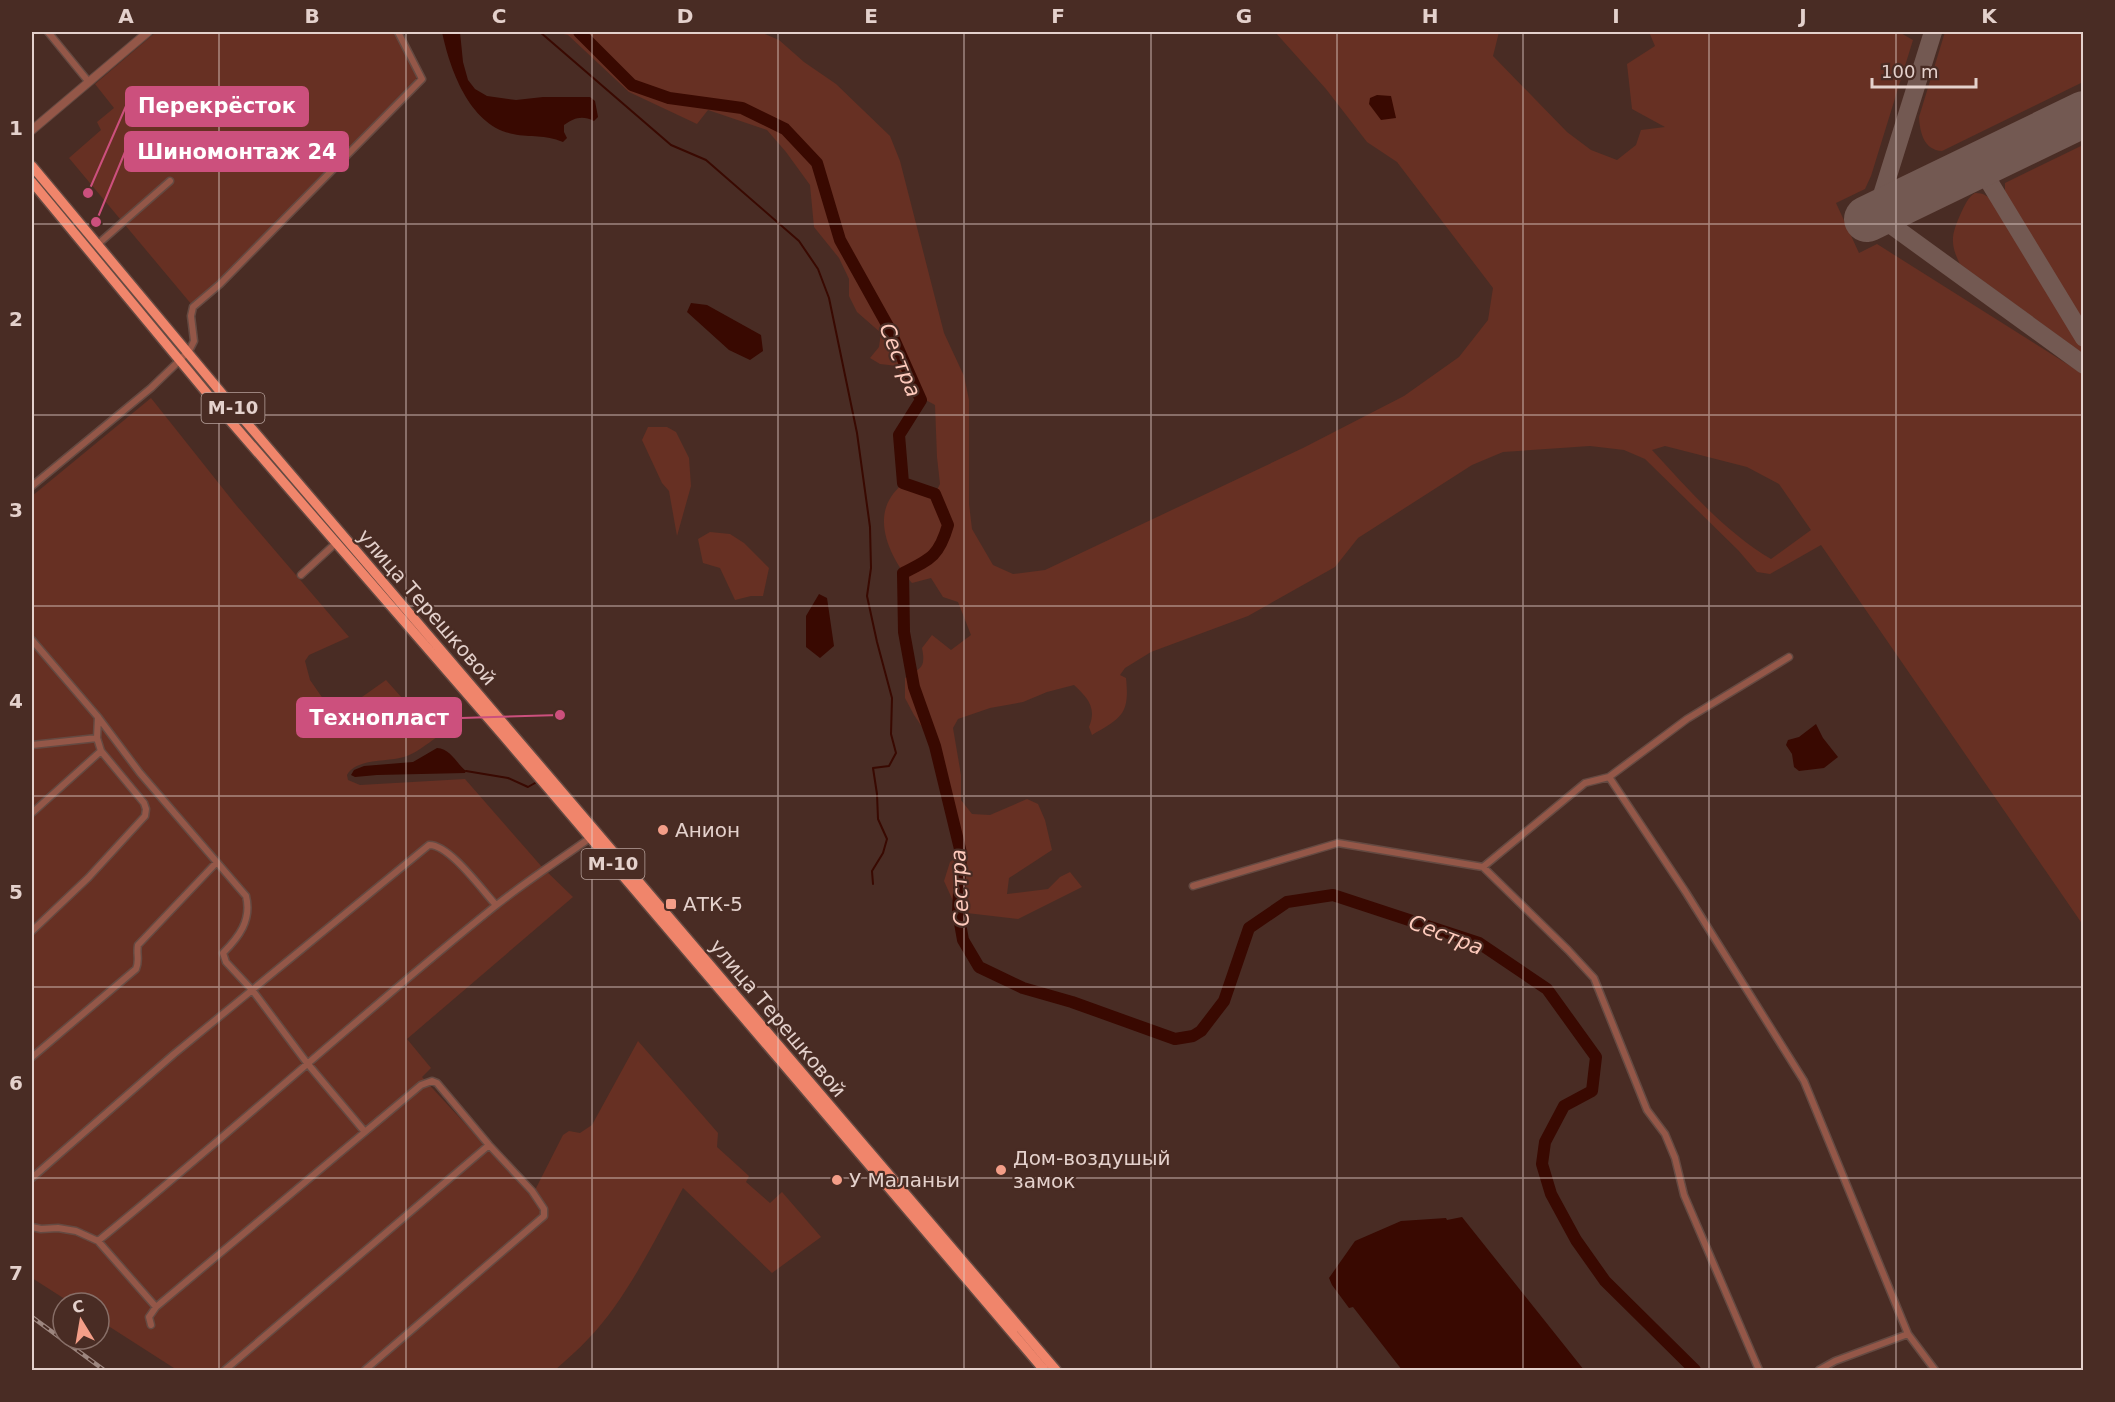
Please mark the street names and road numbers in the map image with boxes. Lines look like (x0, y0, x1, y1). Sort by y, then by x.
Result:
road number: М-10 (202, 393, 264, 423)
street label: улица Терешковой (353, 524, 501, 690)
road number: М-10 (582, 849, 644, 879)
street label: улица Терешковой (705, 934, 851, 1102)

